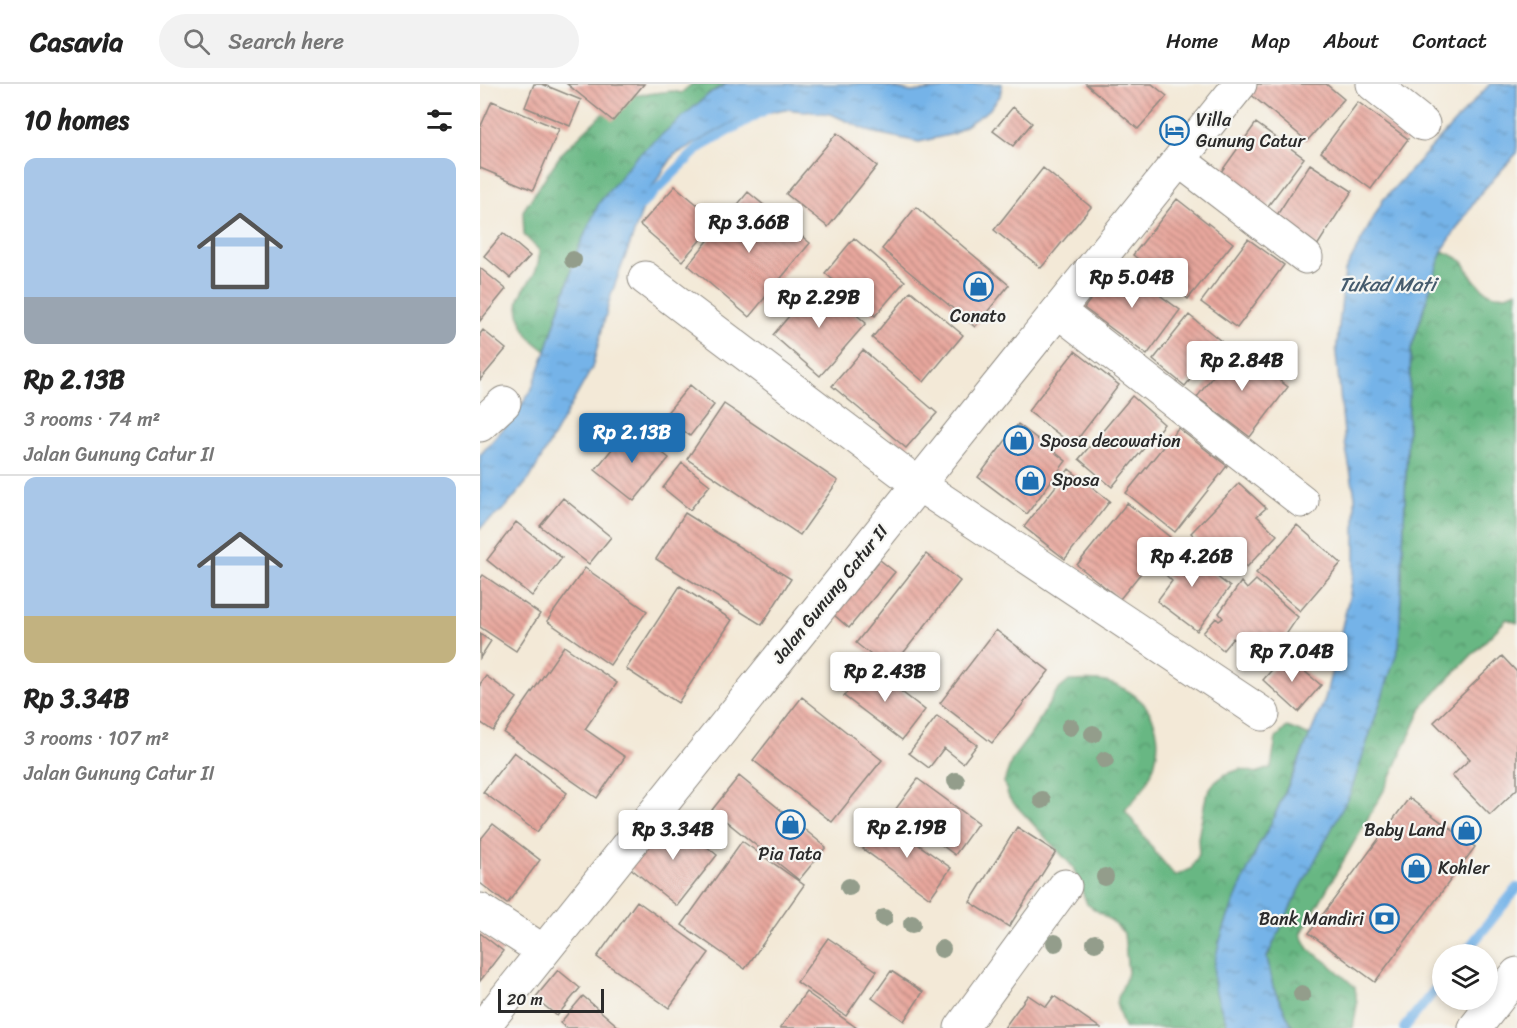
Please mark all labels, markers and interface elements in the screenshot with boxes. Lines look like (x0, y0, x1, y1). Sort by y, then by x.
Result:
search box (159, 14, 579, 68)
text: Casavia (30, 17, 123, 66)
text: Search here (228, 22, 344, 61)
text: Home (1166, 22, 1218, 60)
text: Map (1251, 22, 1290, 60)
text: About (1323, 22, 1380, 60)
text: Contact (1413, 22, 1487, 60)
icon: search (180, 25, 213, 58)
text: 10 homes (24, 97, 129, 143)
icon: filters (423, 104, 456, 137)
place label: Villa Gunung Catur (1196, 104, 1306, 157)
hotel icon: Villa Gunung Catur (1159, 114, 1191, 146)
icon: home (186, 197, 294, 305)
pin: Rp 3.66B (687, 203, 811, 254)
text: Rp 3.66B (709, 205, 789, 240)
pin: Rp 5.04B (1070, 258, 1194, 309)
text: Rp 5.04B (1090, 260, 1174, 295)
water label: Tukad Mati (1338, 267, 1440, 302)
shop icon: Conato (962, 271, 994, 303)
pin: Rp 2.29B (757, 278, 881, 329)
text: Rp 2.29B (778, 280, 860, 315)
place label: Conato (950, 300, 1006, 332)
pin: Rp 2.84B (1180, 341, 1304, 392)
text: Rp 2.84B (1201, 343, 1283, 378)
text: Rp 2.13B (24, 356, 125, 402)
text: 3 rooms · 74 m² (24, 402, 160, 437)
pin: Rp 2.13B (570, 413, 694, 464)
text: Rp 2.13B (593, 415, 671, 450)
shop icon: Sposa decowation (1003, 425, 1035, 457)
place label: Sposa decowation (1040, 425, 1181, 457)
text: Jalan Gunung Catur II (24, 437, 215, 472)
shop icon: Sposa (1015, 464, 1047, 496)
place label: Sposa (1052, 464, 1100, 496)
icon: home (186, 516, 294, 624)
street label: Jalan Gunung Catur II (763, 517, 897, 672)
pin: Rp 4.26B (1130, 537, 1254, 588)
text: Rp 4.26B (1151, 539, 1233, 574)
pin: Rp 7.04B (1230, 632, 1354, 683)
text: Rp 7.04B (1250, 634, 1334, 669)
pin: Rp 2.43B (823, 652, 947, 703)
text: Rp 2.43B (844, 654, 926, 689)
text: Rp 3.34B (24, 675, 129, 721)
text: 3 rooms · 107 m² (24, 721, 169, 756)
text: Jalan Gunung Catur II (24, 756, 215, 791)
pin: Rp 2.19B (845, 808, 969, 859)
shop icon: Pia Tata (774, 809, 806, 841)
pin: Rp 3.34B (611, 810, 735, 861)
text: Rp 2.19B (868, 810, 946, 845)
text: Rp 3.34B (632, 812, 714, 847)
place label: Baby Land (1364, 814, 1447, 846)
shop icon: Baby Land (1450, 814, 1482, 846)
place label: Pia Tata (758, 838, 822, 870)
shop icon: Kohler (1401, 852, 1433, 884)
place label: Kohler (1438, 852, 1491, 884)
place label: Bank Mandiri (1259, 903, 1365, 935)
bank icon: Bank Mandiri (1369, 903, 1401, 935)
map controls (1432, 944, 1498, 1010)
button: layers (1432, 944, 1498, 1010)
text: 20 m (507, 985, 543, 1014)
scale bar (498, 986, 604, 1014)

